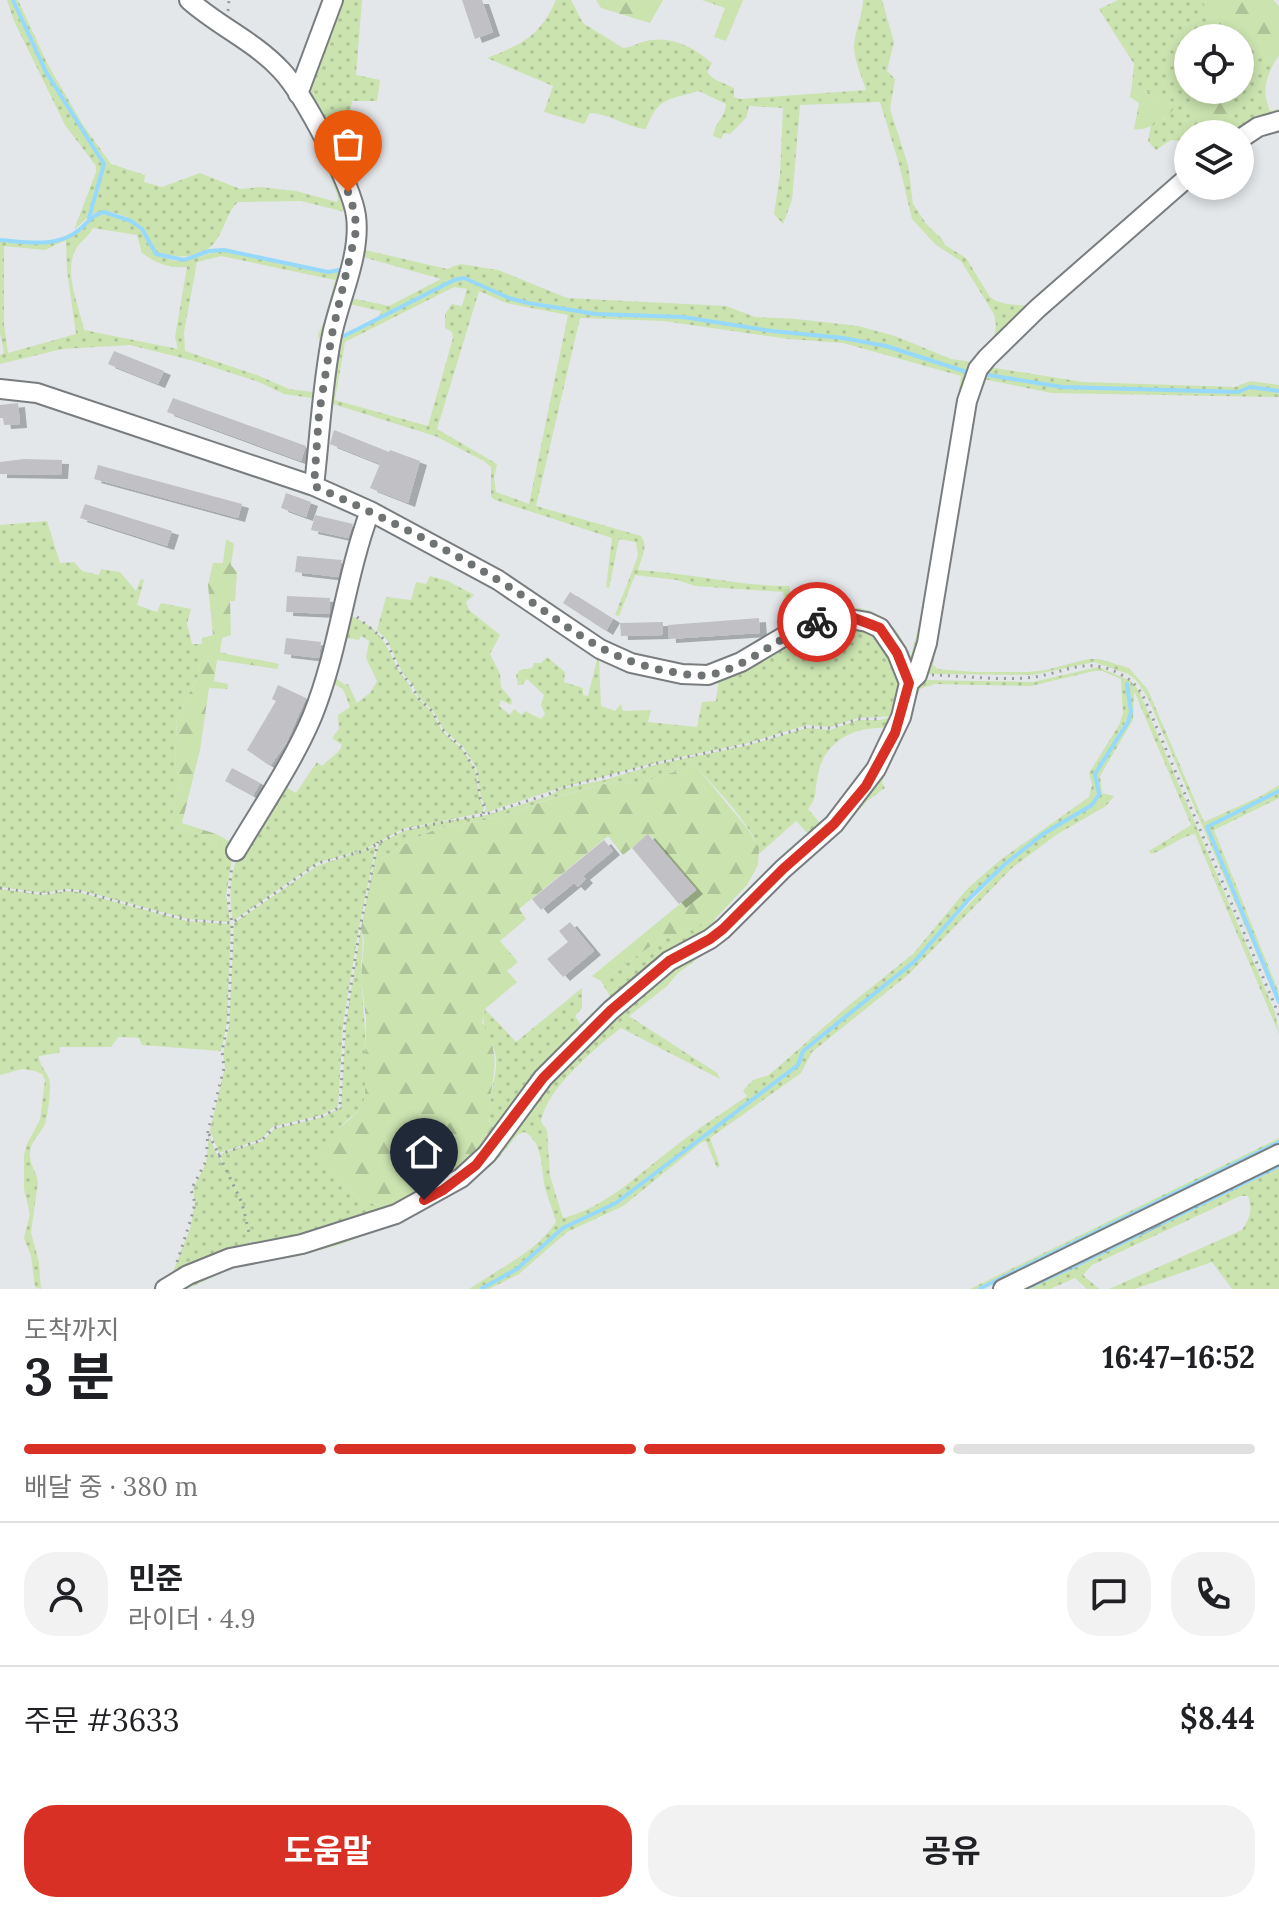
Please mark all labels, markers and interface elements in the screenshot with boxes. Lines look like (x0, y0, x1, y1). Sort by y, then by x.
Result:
map controls (1174, 24, 1254, 200)
button: locate (1174, 24, 1254, 104)
pin (314, 110, 382, 192)
button: layers (1174, 120, 1254, 200)
icon: bag (326, 122, 370, 166)
courier (777, 582, 857, 662)
icon: bike (795, 600, 839, 644)
pin (390, 1118, 458, 1200)
icon: home (402, 1130, 446, 1174)
text: 도착까지 (24, 1313, 120, 1346)
text: 16:47–16:52 (1102, 1338, 1255, 1376)
text: 3 분 (24, 1343, 115, 1409)
text: 배달 중 · 380 m (24, 1470, 198, 1503)
button: person (24, 1552, 108, 1636)
button: chat (1067, 1552, 1151, 1636)
button: phone (1171, 1552, 1255, 1636)
text: 민준 (128, 1559, 183, 1597)
text: 라이더 · 4.9 (128, 1602, 255, 1635)
text: $8.44 (1180, 1699, 1255, 1737)
text: 주문 #3633 (24, 1701, 179, 1739)
button: 도움말 (24, 1805, 632, 1897)
button: 공유 (648, 1805, 1255, 1897)

